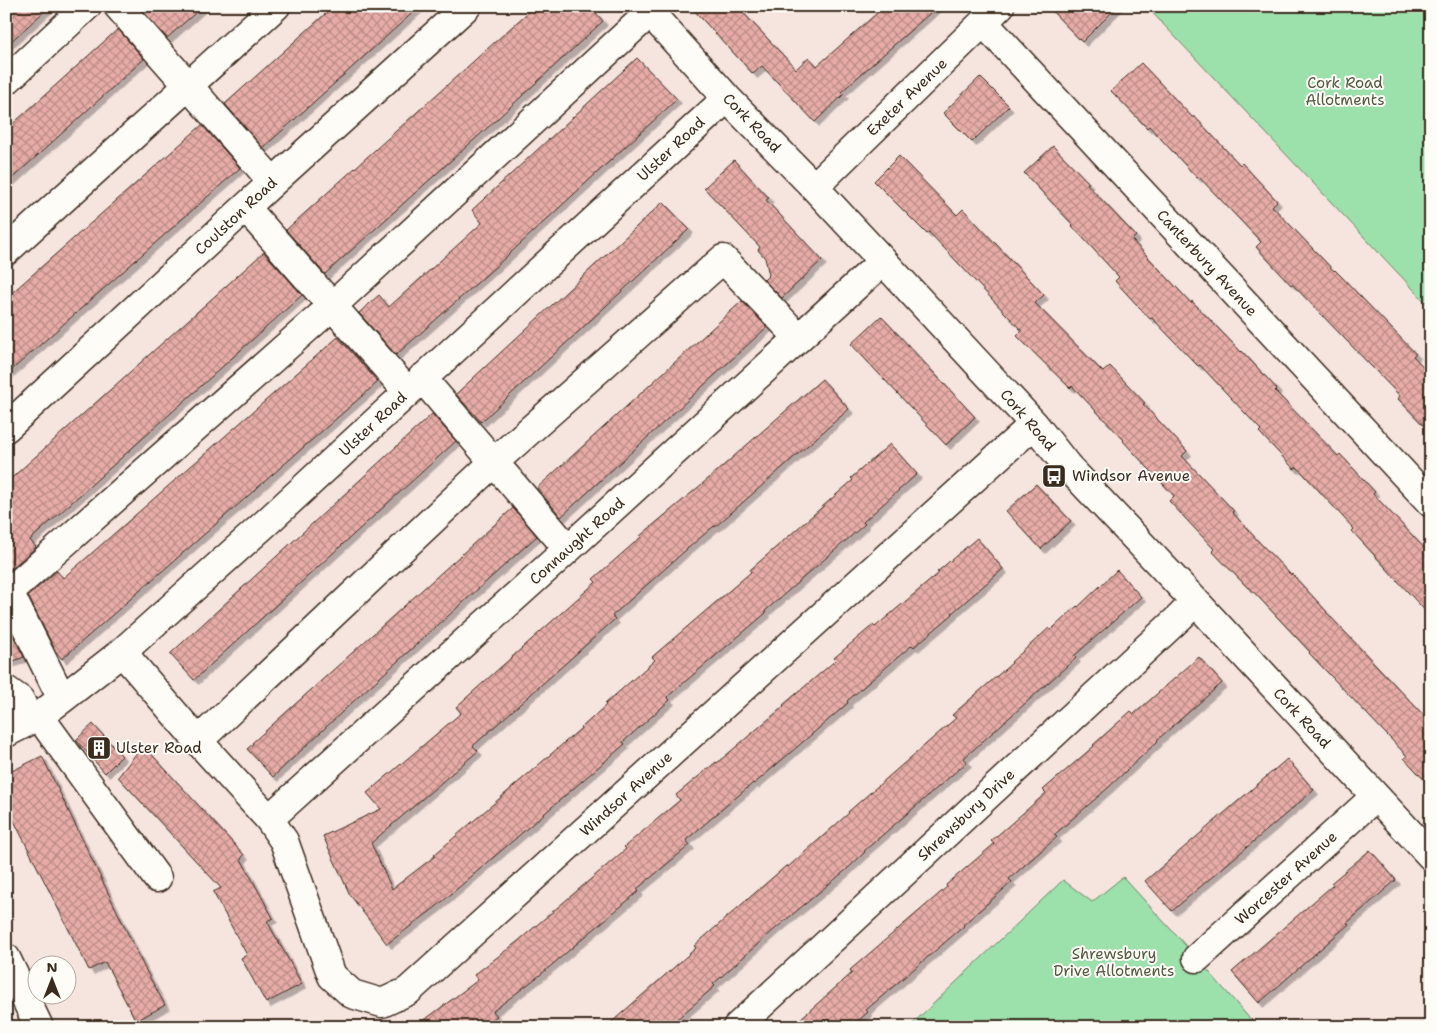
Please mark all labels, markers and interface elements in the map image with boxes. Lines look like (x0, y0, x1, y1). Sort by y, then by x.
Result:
street label: Exeter Avenue (862, 53, 952, 141)
park label: Cork Road Allotments (1305, 73, 1385, 110)
street label: Cork Road (719, 89, 786, 158)
street label: Ulster Road (633, 112, 710, 186)
street label: Coulston Road (191, 172, 282, 259)
street label: Canterbury Avenue (1152, 205, 1262, 321)
street label: Cork Road (996, 385, 1061, 455)
street label: Ulster Road (335, 387, 412, 461)
bus stop icon: Windsor Avenue (1041, 463, 1067, 489)
place label: Windsor Avenue (1072, 466, 1190, 486)
street label: Connaught Road (525, 493, 629, 589)
street label: Cork Road (1269, 683, 1335, 753)
building icon: Ulster Road (86, 735, 112, 761)
place label: Ulster Road (116, 738, 202, 758)
street label: Windsor Avenue (575, 747, 677, 841)
street label: Shrewsbury Drive (913, 765, 1019, 865)
street label: Worcester Avenue (1231, 827, 1341, 929)
park label: Shrewsbury Drive Allotments (1053, 944, 1175, 981)
north arrow (28, 956, 78, 1006)
text: N (46, 958, 58, 976)

